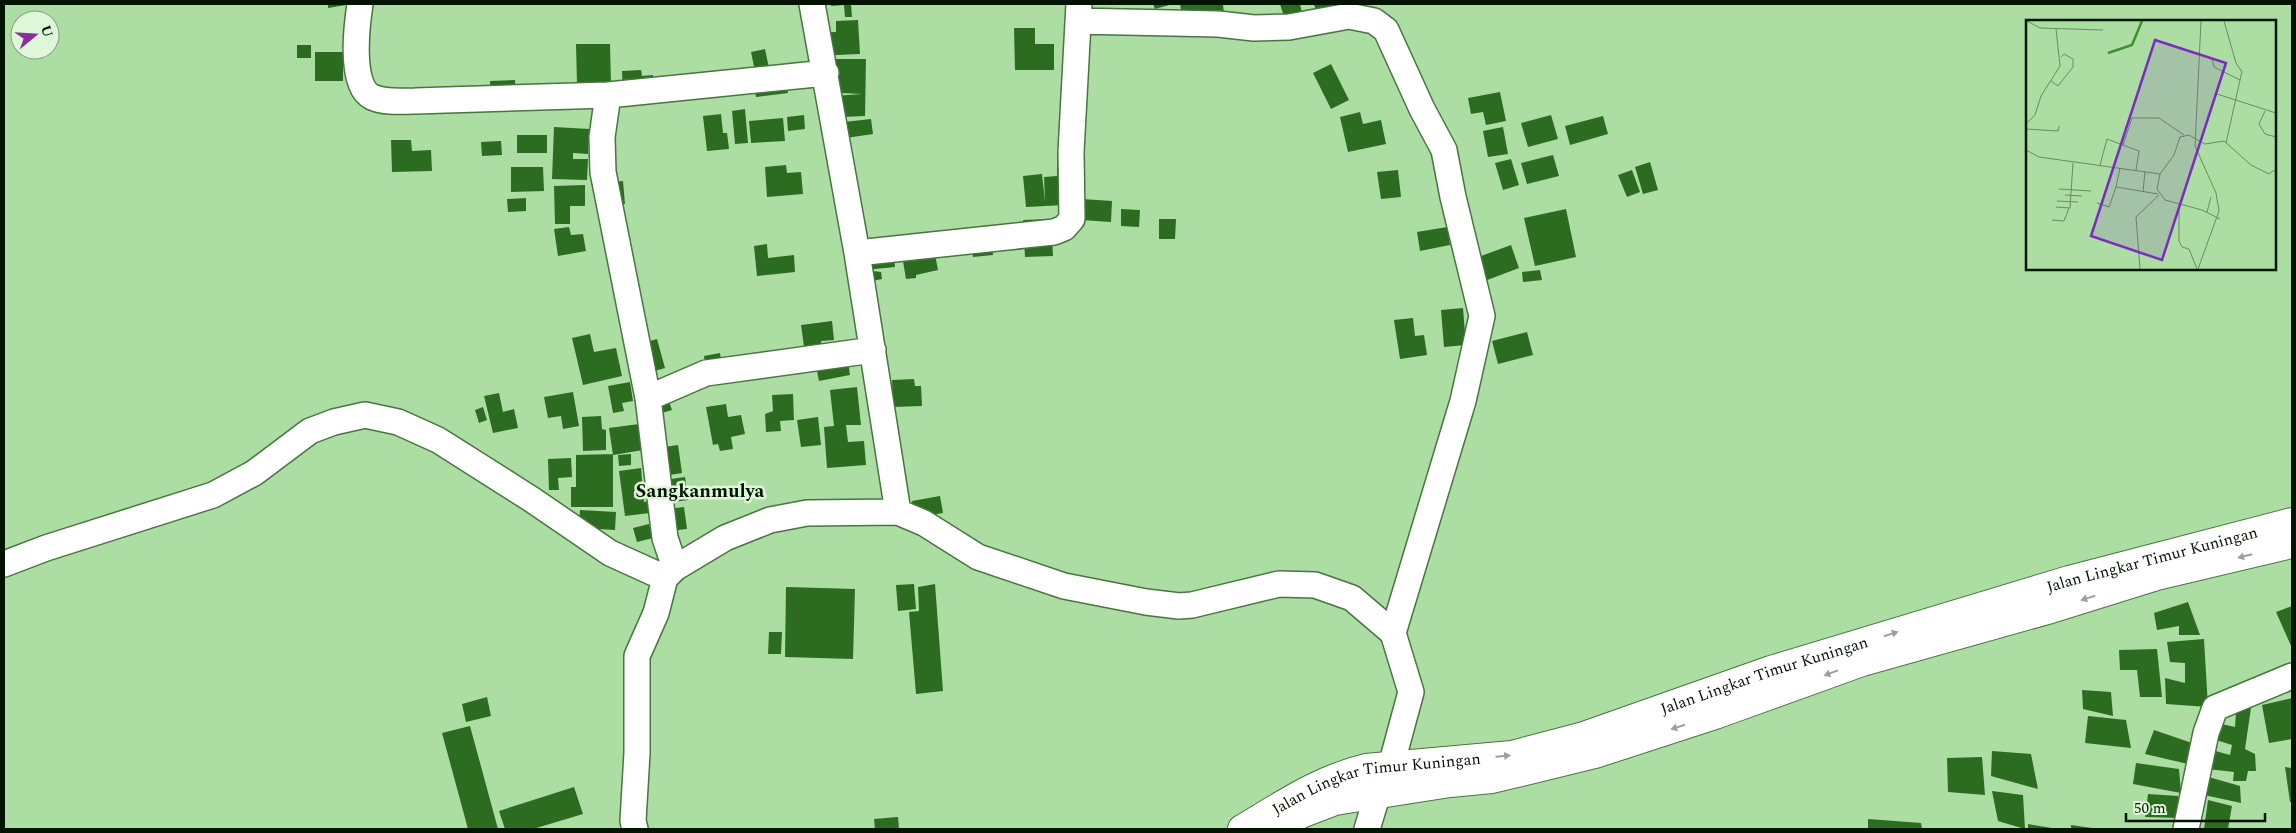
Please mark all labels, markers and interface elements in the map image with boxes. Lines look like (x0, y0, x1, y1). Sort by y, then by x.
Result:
north arrow (10, 10, 60, 60)
inset map (2026, 20, 2276, 270)
text: U (35, 22, 59, 40)
district label: Sangkanmulya (636, 477, 765, 506)
street label: Jalan Lingkar Timur Kuningan (2044, 520, 2260, 599)
one-way arrow (2237, 552, 2252, 560)
one-way arrow (2080, 594, 2095, 602)
street label: Jalan Lingkar Timur Kuningan (1657, 630, 1871, 721)
one-way arrow (1884, 630, 1899, 637)
one-way arrow (1824, 670, 1839, 677)
one-way arrow (1670, 723, 1685, 731)
street label: Jalan Lingkar Timur Kuningan (1267, 747, 1482, 821)
one-way arrow (1495, 751, 1511, 759)
scale bar (2126, 790, 2265, 822)
text: 50 m (2134, 797, 2166, 820)

